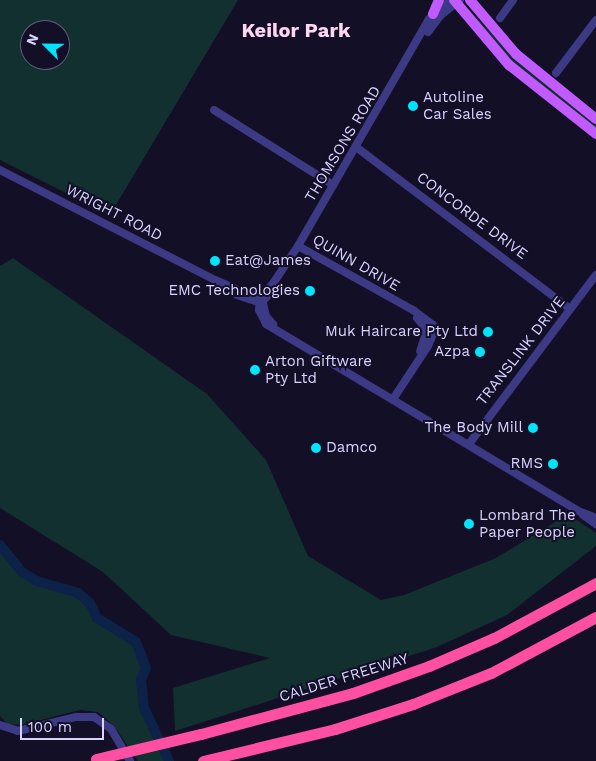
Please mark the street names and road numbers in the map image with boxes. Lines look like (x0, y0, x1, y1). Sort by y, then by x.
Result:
street label: THOMSONS ROAD (301, 83, 385, 205)
street label: CONCORDE DRIVE (413, 168, 531, 264)
street label: WRIGHT ROAD (63, 181, 165, 245)
street label: QUINN DRIVE (309, 231, 403, 295)
street label: TRANSLINK DRIVE (473, 293, 569, 409)
street label: CALDER FREEWAY (277, 650, 411, 706)

